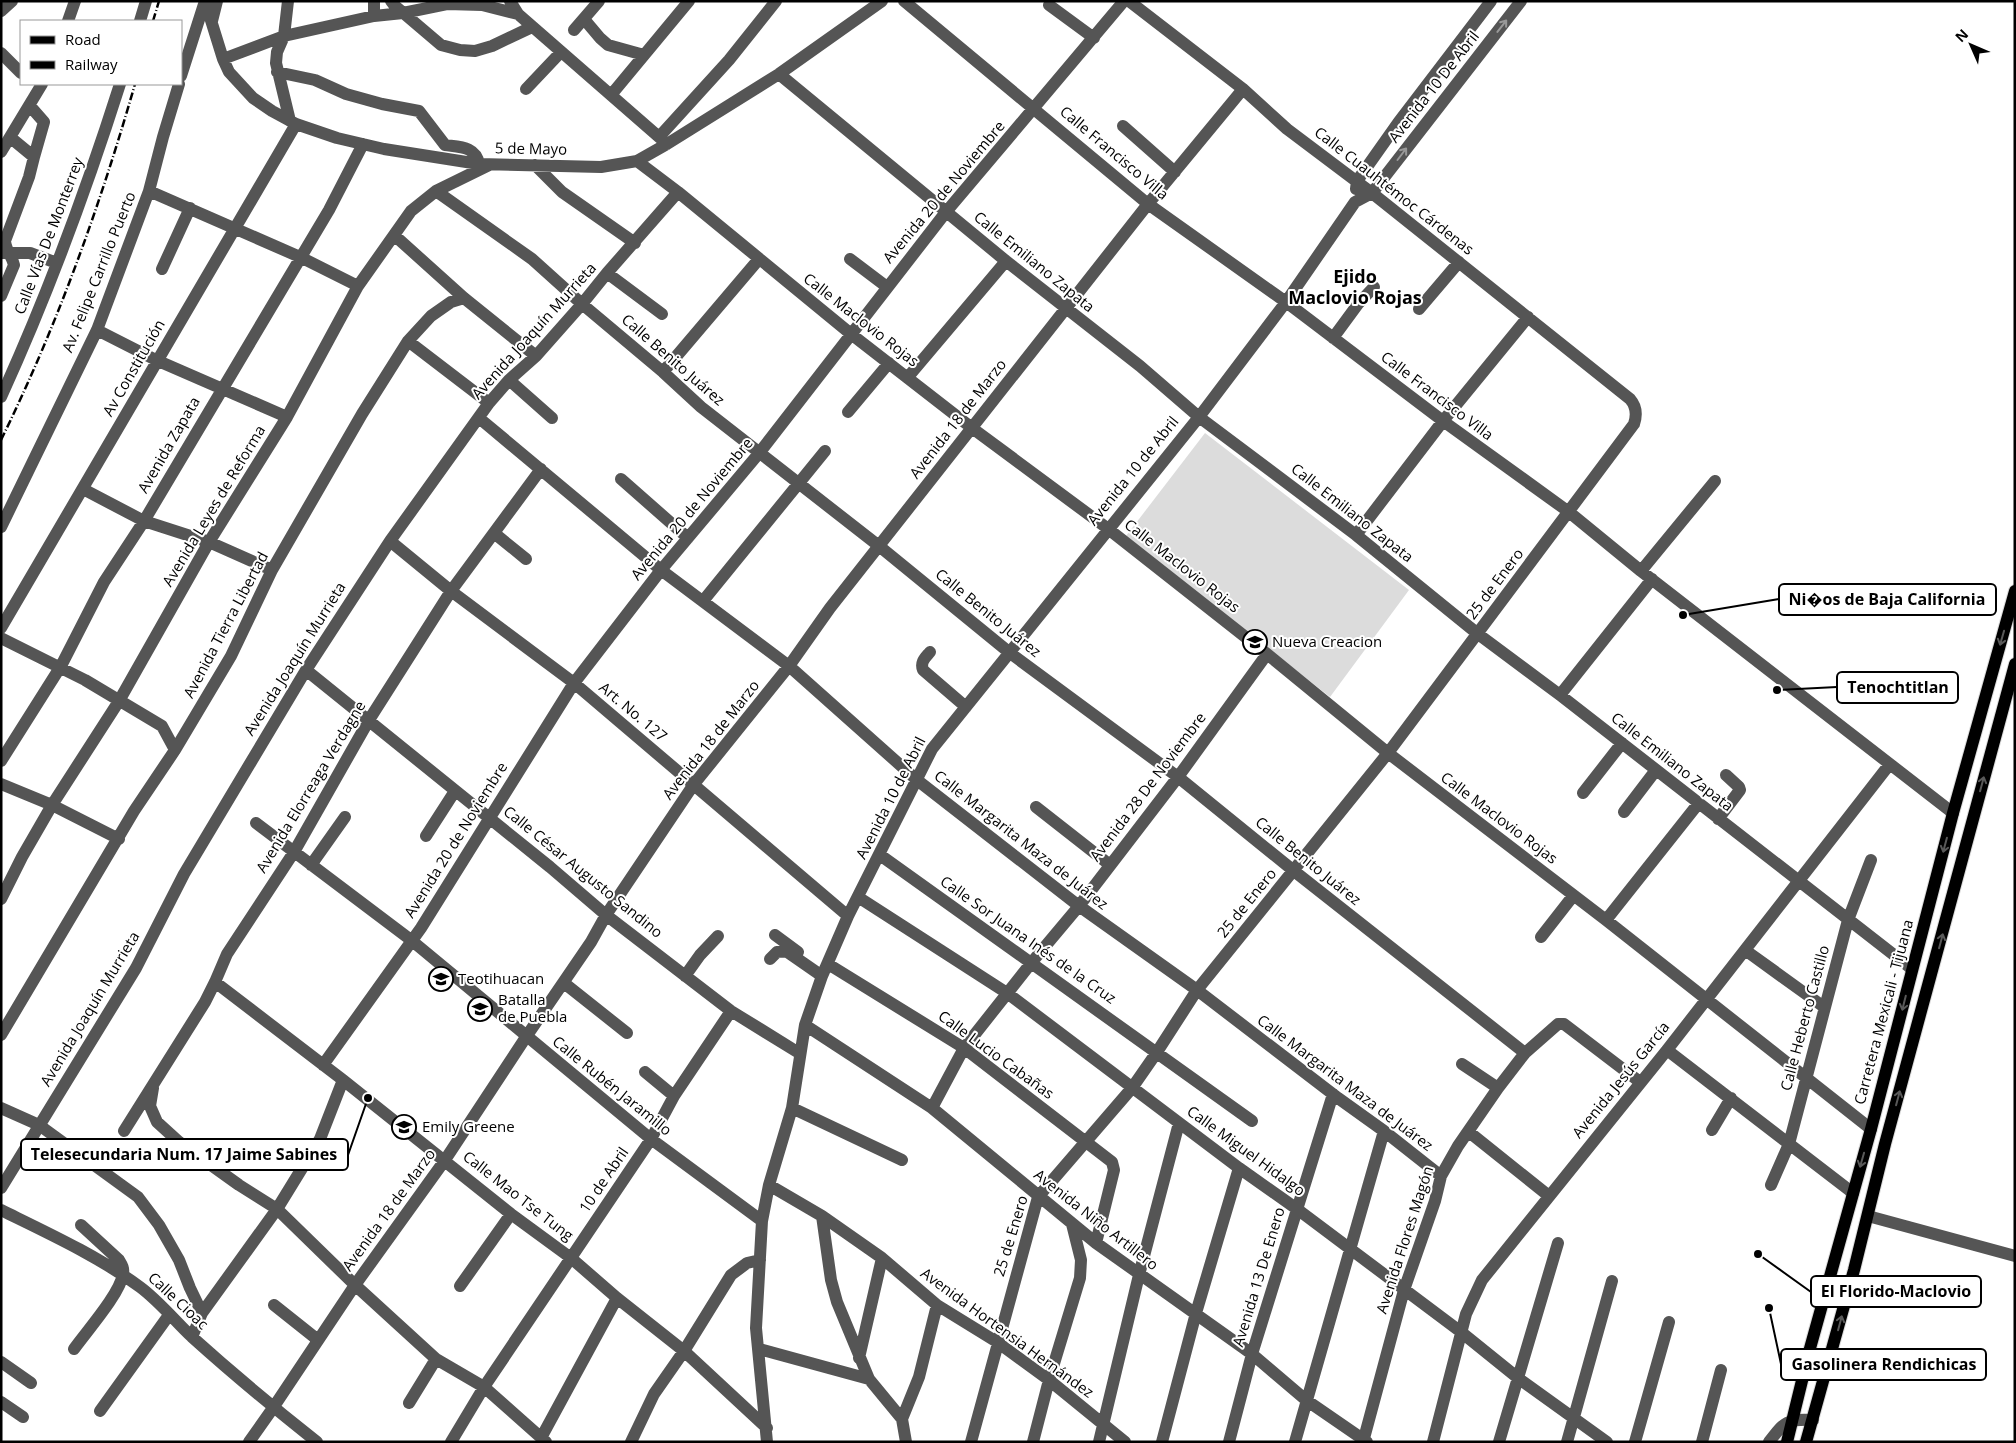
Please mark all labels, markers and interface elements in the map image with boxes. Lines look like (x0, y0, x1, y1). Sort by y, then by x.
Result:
legend (20, 20, 182, 85)
one-way arrow (1496, 20, 1507, 33)
north arrow (1946, 20, 1996, 70)
text: N (1951, 25, 1972, 46)
street label: Avenida 10 De Abril (1383, 26, 1483, 146)
text: Road (65, 29, 101, 49)
text: Railway (65, 54, 118, 74)
street label: Calle Francisco Villa (1056, 101, 1173, 204)
street label: Avenida 20 de Noviembre (878, 116, 1009, 267)
street label: Calle Cuauhtémoc Cárdenas (1311, 122, 1478, 259)
street label: 5 de Mayo (495, 137, 567, 159)
one-way arrow (1397, 148, 1408, 161)
street label: Calle Vías De Monterrey (9, 154, 87, 317)
street label: Av. Felipe Carrillo Puerto (57, 188, 139, 355)
street label: Calle Emiliano Zapata (970, 206, 1099, 316)
street label: Avenida Joaquín Murrieta (467, 258, 600, 403)
district label: Ejido Maclovio Rojas (1288, 264, 1422, 309)
street label: Calle Maclovio Rojas (800, 268, 923, 371)
street label: Calle Benito Juárez (618, 309, 729, 410)
street label: Av Constitución (97, 315, 169, 420)
street label: Calle Francisco Villa (1377, 346, 1498, 444)
street label: Avenida 18 de Marzo (904, 355, 1010, 482)
street label: Avenida Zapata (132, 393, 204, 496)
street label: Avenida 10 de Abril (1082, 412, 1182, 529)
street label: Avenida Leyes de Reforma (157, 421, 269, 590)
street label: Avenida 20 de Noviembre (626, 433, 757, 584)
street label: Calle Emiliano Zapata (1287, 458, 1418, 566)
street label: Calle Maclovio Rojas (1121, 514, 1244, 617)
street label: 25 de Enero (1461, 544, 1527, 623)
street label: Avenida Tierra Libertad (178, 548, 272, 701)
street label: Calle Benito Juárez (932, 563, 1046, 661)
street label: Avenida Joaquín Murrieta (239, 578, 350, 739)
callout: Ni�os de Baja California (1779, 584, 1996, 615)
text: Ni�os de Baja California (1789, 588, 1985, 610)
school or university icon: Nueva Creacion (1242, 629, 1268, 655)
one-way arrow (1996, 630, 2006, 646)
place label: Nueva Creacion (1272, 631, 1382, 651)
callout: Tenochtitlan (1837, 672, 1958, 703)
street label: Avenida 18 de Marzo (657, 676, 763, 803)
text: Tenochtitlan (1847, 676, 1949, 698)
street label: Art. No. 127 (596, 677, 672, 745)
street label: Avenida Elorreaga Verdagne (251, 697, 369, 876)
street label: Calle Emiliano Zapata (1607, 707, 1738, 815)
street label: Avenida 28 De Noviembre (1085, 708, 1210, 865)
street label: Avenida 10 de Abril (851, 733, 930, 862)
street label: Avenida 20 de Noviembre (399, 758, 511, 921)
street label: Calle Margarita Maza de Juárez (931, 765, 1113, 913)
street label: Calle Maclovio Rojas (1437, 767, 1562, 868)
one-way arrow (1978, 776, 1987, 792)
street label: Calle César Augusto Sandino (500, 801, 667, 942)
street label: Calle Benito Juárez (1252, 811, 1366, 909)
one-way arrow (1939, 837, 1949, 853)
street label: 25 de Enero (1212, 864, 1280, 941)
street label: Calle Sor Juana Inés de la Cruz (937, 871, 1120, 1008)
street label: Carretera Mexicali - Tijuana (1849, 917, 1917, 1106)
street label: Avenida Joaquín Murrieta (35, 927, 143, 1090)
one-way arrow (1937, 933, 1946, 949)
street label: Calle Heberto Castillo (1775, 943, 1833, 1093)
school or university icon: Teotihuacan (428, 966, 454, 992)
place label: Teotihuacan (458, 968, 544, 988)
place label: Batalla de Puebla (498, 989, 567, 1026)
one-way arrow (1898, 994, 1908, 1010)
school or university icon: Batalla de Puebla (467, 996, 493, 1022)
street label: Calle Lucio Cabañas (935, 1005, 1059, 1103)
street label: Calle Margarita Maza de Juárez (1254, 1009, 1438, 1155)
street label: Avenida Jesús García (1567, 1017, 1673, 1142)
street label: Calle Rubén Jaramillo (549, 1031, 676, 1140)
one-way arrow (1894, 1090, 1903, 1106)
street label: Calle Miguel Hidalgo (1183, 1100, 1310, 1200)
school or university icon: Emily Greene (391, 1114, 417, 1140)
place label: Emily Greene (422, 1116, 515, 1136)
callout: Telesecundaria Num. 17 Jaime Sabines (21, 1139, 348, 1170)
text: Telesecundaria Num. 17 Jaime Sabines (31, 1143, 337, 1165)
street label: 10 de Abril (574, 1143, 632, 1216)
street label: Avenida 18 de Marzo (337, 1144, 439, 1274)
street label: Calle Mao Tse Tung (459, 1146, 578, 1245)
one-way arrow (1857, 1151, 1867, 1167)
street label: Avenida Flores Magón (1371, 1163, 1437, 1316)
street label: Avenida Niño Artillero (1030, 1164, 1163, 1274)
street label: 25 de Enero (988, 1193, 1032, 1279)
street label: Avenida 13 De Enero (1227, 1204, 1289, 1349)
street label: Avenida Hortensia Hernández (917, 1263, 1098, 1402)
street label: Calle Cioac (144, 1267, 213, 1333)
callout: El Florido-Maclovio (1811, 1276, 1981, 1307)
text: El Florido-Maclovio (1821, 1280, 1971, 1302)
one-way arrow (1835, 1315, 1845, 1331)
callout: Gasolinera Rendichicas (1781, 1349, 1986, 1380)
text: Gasolinera Rendichicas (1792, 1353, 1977, 1375)

